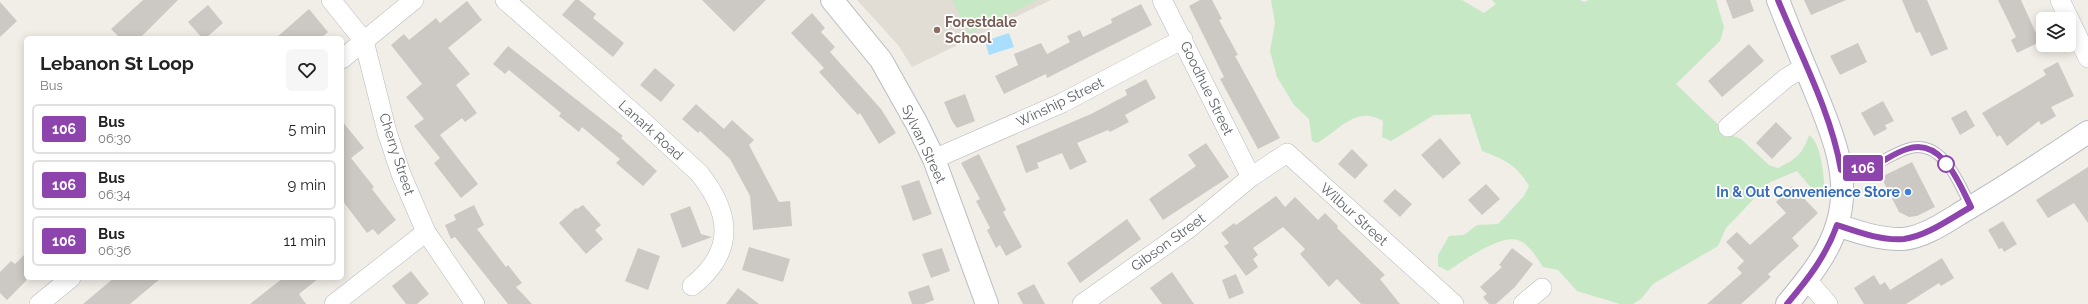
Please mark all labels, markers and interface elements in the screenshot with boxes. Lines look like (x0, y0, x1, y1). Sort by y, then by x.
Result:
map controls (2036, 12, 2076, 52)
button: layers (2036, 12, 2076, 52)
place label: Forestdale School (945, 14, 1017, 46)
marker: Forestdale School (932, 25, 942, 35)
street label: Goodhue Street (1177, 38, 1237, 138)
button: heart (286, 49, 328, 91)
text: Lebanon St Loop (40, 52, 194, 74)
street label: Winship Street (1014, 74, 1106, 130)
text: Bus (40, 78, 63, 93)
street label: Lanark Road (616, 97, 686, 163)
street label: Sylvan Street (899, 102, 949, 186)
street label: Cherry Street (376, 111, 418, 197)
text: Bus (98, 113, 125, 131)
text: 5 min (288, 120, 326, 138)
text: 106 (52, 121, 76, 137)
text: 06:30 (98, 131, 131, 146)
line badge: 106 (1840, 155, 1886, 181)
unlabelled marker (1937, 155, 1955, 173)
text: 106 (1851, 160, 1875, 176)
text: Bus (98, 169, 125, 187)
text: 9 min (288, 176, 326, 194)
text: 106 (52, 177, 76, 193)
street label: Wilbur Street (1317, 179, 1391, 249)
place label: In & Out Convenience Store (1716, 184, 1901, 200)
text: 06:34 (98, 187, 130, 202)
marker: In & Out Convenience Store (1903, 187, 1913, 197)
street label: Gibson Street (1128, 210, 1208, 274)
text: Bus (98, 225, 125, 243)
text: 11 min (284, 232, 326, 250)
text: 106 (52, 233, 76, 249)
text: 06:36 (98, 243, 131, 258)

